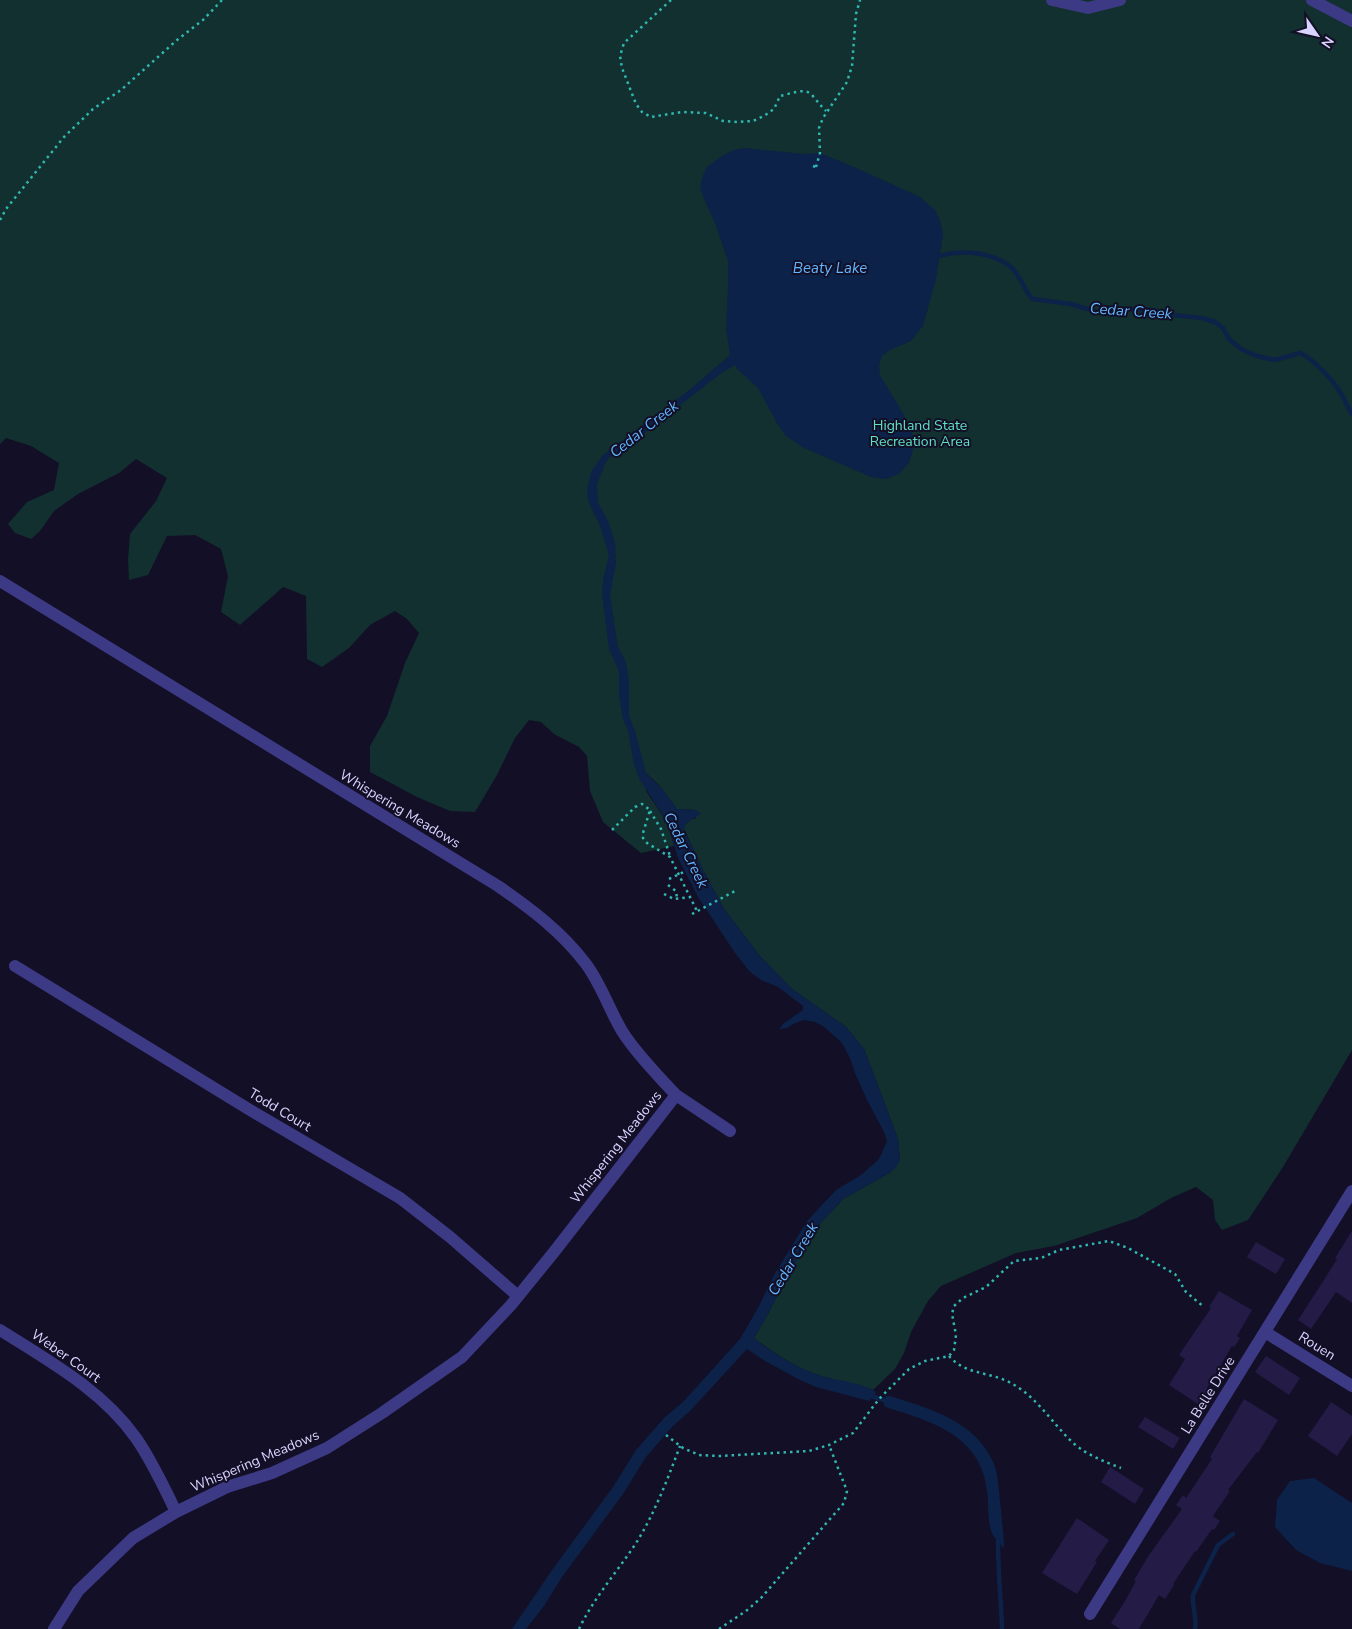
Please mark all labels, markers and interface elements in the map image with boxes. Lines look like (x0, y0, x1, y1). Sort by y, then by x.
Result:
north arrow (1292, 10, 1342, 60)
text: N (1317, 32, 1338, 52)
water label: Beaty Lake (793, 258, 867, 278)
water label: Cedar Creek (1089, 298, 1173, 324)
water label: Cedar Creek (605, 395, 683, 462)
park label: Highland State Recreation Area (870, 416, 970, 451)
street label: Whispering Meadows (336, 765, 464, 853)
water label: Cedar Creek (659, 809, 713, 892)
street label: Todd Court (245, 1084, 315, 1136)
street label: Whispering Meadows (566, 1087, 666, 1207)
water label: Cedar Creek (763, 1218, 823, 1299)
street label: Weber Court (27, 1325, 105, 1387)
street label: Rouen (1295, 1327, 1339, 1365)
street label: La Belle Drive (1177, 1353, 1239, 1437)
street label: Whispering Meadows (188, 1425, 322, 1497)

